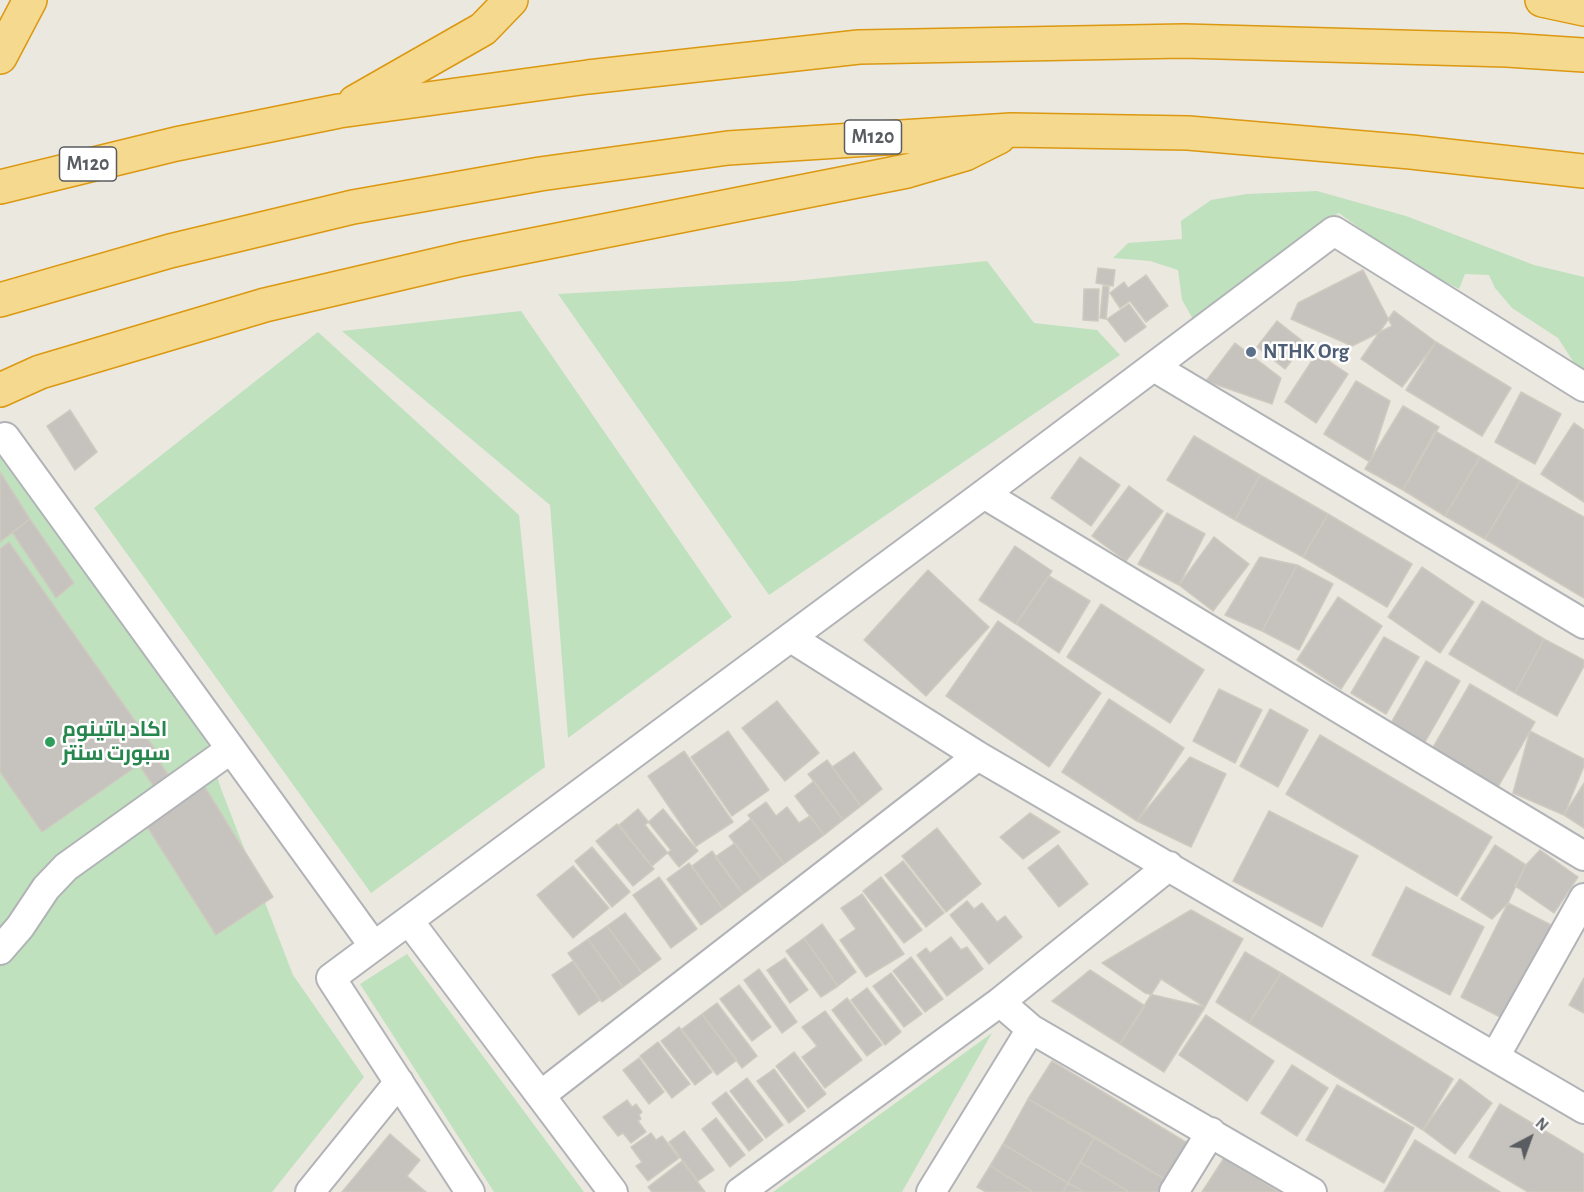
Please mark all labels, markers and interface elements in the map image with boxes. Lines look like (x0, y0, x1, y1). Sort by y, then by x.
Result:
road number: M120 (844, 120, 902, 154)
road number: M120 (60, 147, 116, 181)
place label: NTHK Org (1263, 339, 1349, 365)
marker: NTHK Org (1244, 345, 1258, 359)
place label: اكاد باتينوم سبورت سنتر (62, 717, 170, 767)
marker: اكاد باتينوم سبورت سنتر (43, 735, 57, 749)
north arrow (1500, 1108, 1560, 1168)
text: N (1532, 1115, 1551, 1134)

